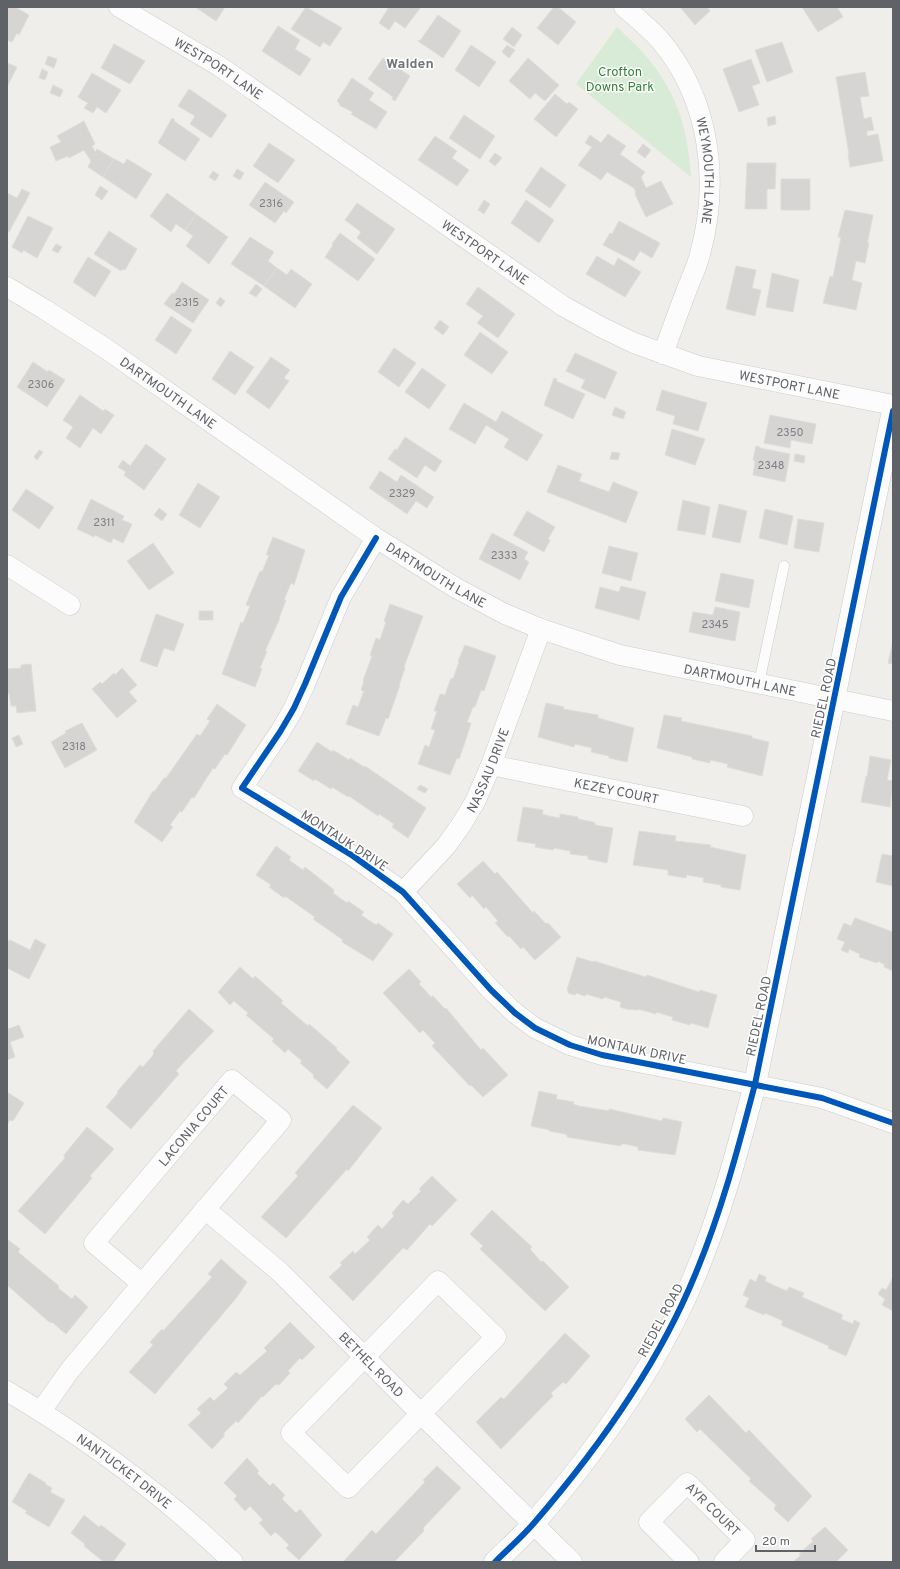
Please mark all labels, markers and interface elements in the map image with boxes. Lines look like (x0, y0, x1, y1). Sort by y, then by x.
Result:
street label: WESTPORT LANE (170, 35, 265, 104)
district label: Walden (386, 56, 434, 73)
park label: Crofton Downs Park (586, 65, 654, 96)
street label: WEYMOUTH LANE (691, 116, 716, 225)
house number: 2316 (259, 197, 283, 211)
street label: WESTPORT LANE (438, 218, 531, 289)
house number: 2315 (175, 296, 199, 310)
street label: DARTMOUTH LANE (116, 355, 219, 434)
street label: WESTPORT LANE (737, 368, 841, 404)
house number: 2306 (28, 378, 54, 392)
house number: 2350 (776, 426, 804, 440)
house number: 2348 (758, 459, 784, 473)
house number: 2329 (389, 487, 415, 501)
house number: 2311 (93, 516, 115, 530)
street label: DARTMOUTH LANE (382, 540, 488, 613)
house number: 2333 (491, 549, 517, 563)
house number: 2345 (701, 618, 729, 632)
street label: RIEDEL ROAD (809, 657, 841, 740)
street label: DARTMOUTH LANE (682, 662, 797, 701)
street label: NASSAU DRIVE (464, 726, 514, 816)
house number: 2318 (62, 740, 86, 754)
street label: KEZEY COURT (572, 776, 660, 809)
street label: MONTAUK DRIVE (297, 807, 391, 876)
street label: RIEDEL ROAD (744, 975, 776, 1058)
street label: MONTAUK DRIVE (585, 1033, 688, 1069)
street label: LACONIA COURT (156, 1084, 233, 1170)
street label: RIEDEL ROAD (636, 1281, 688, 1361)
street label: BETHEL ROAD (334, 1330, 406, 1402)
street label: NANTUCKET DRIVE (73, 1431, 174, 1513)
street label: AYR COURT (681, 1480, 743, 1541)
scale bar (756, 1527, 815, 1553)
text: 20 m (762, 1534, 790, 1550)

